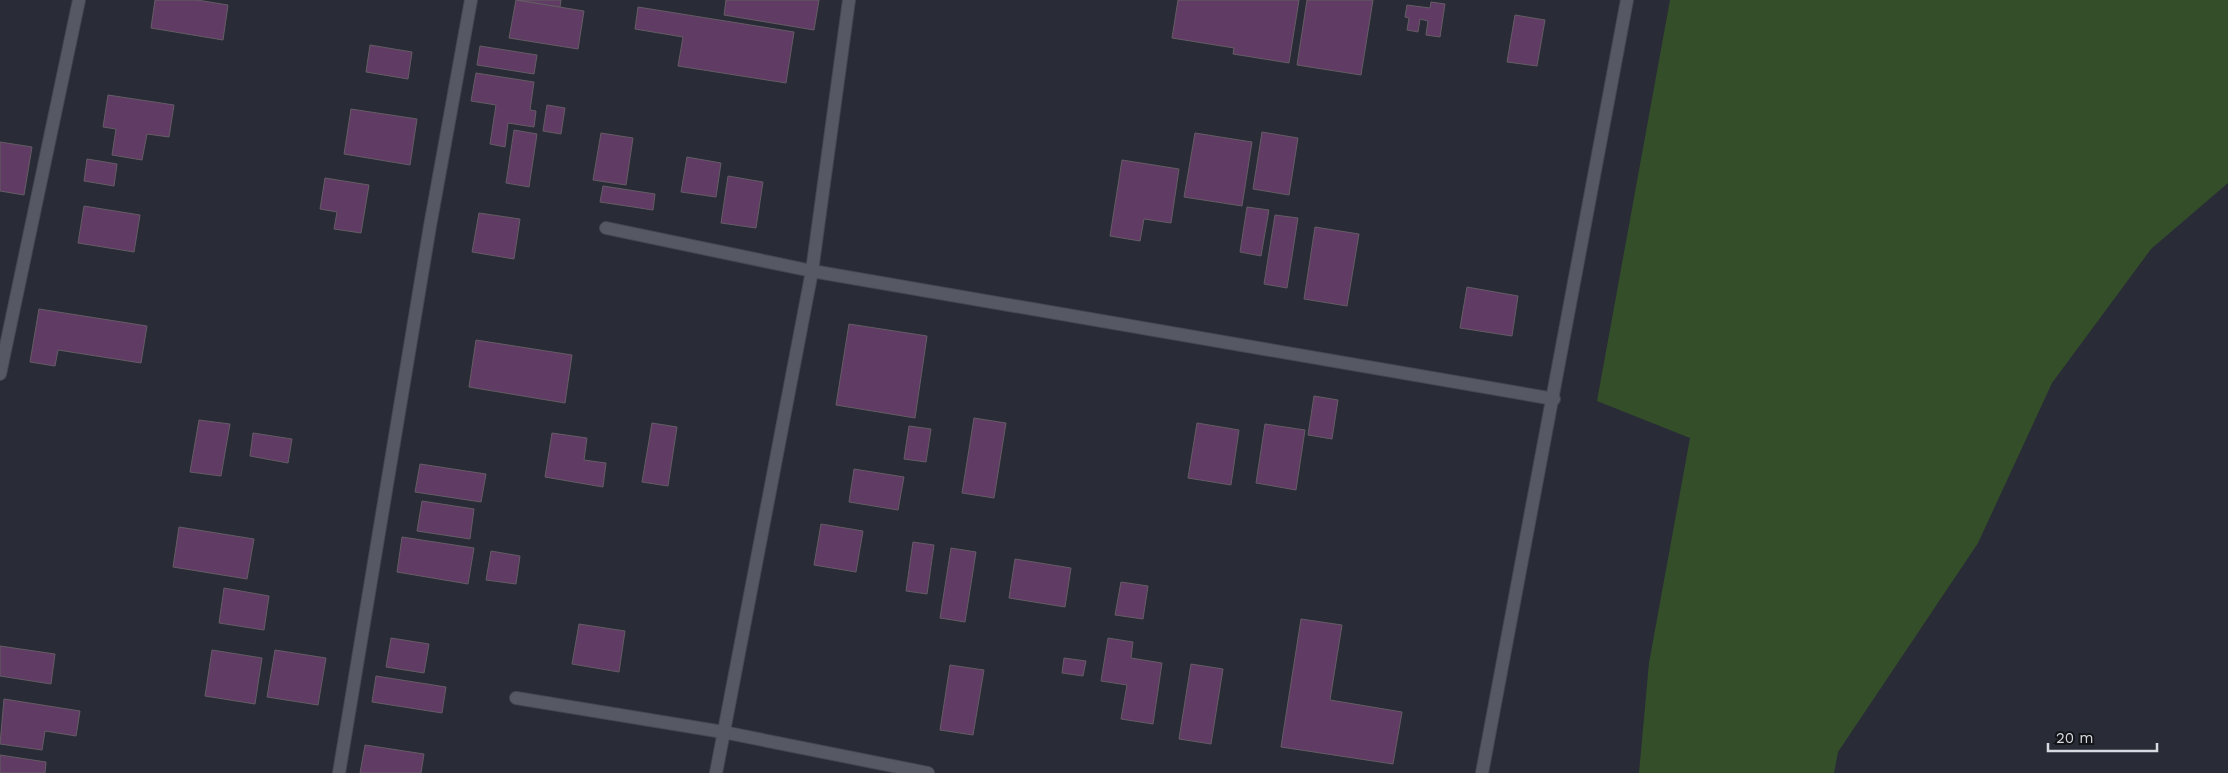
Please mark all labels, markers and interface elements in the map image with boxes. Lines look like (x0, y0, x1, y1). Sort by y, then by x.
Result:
scale bar (2048, 720, 2157, 752)
text: 20 m (2056, 729, 2094, 747)

